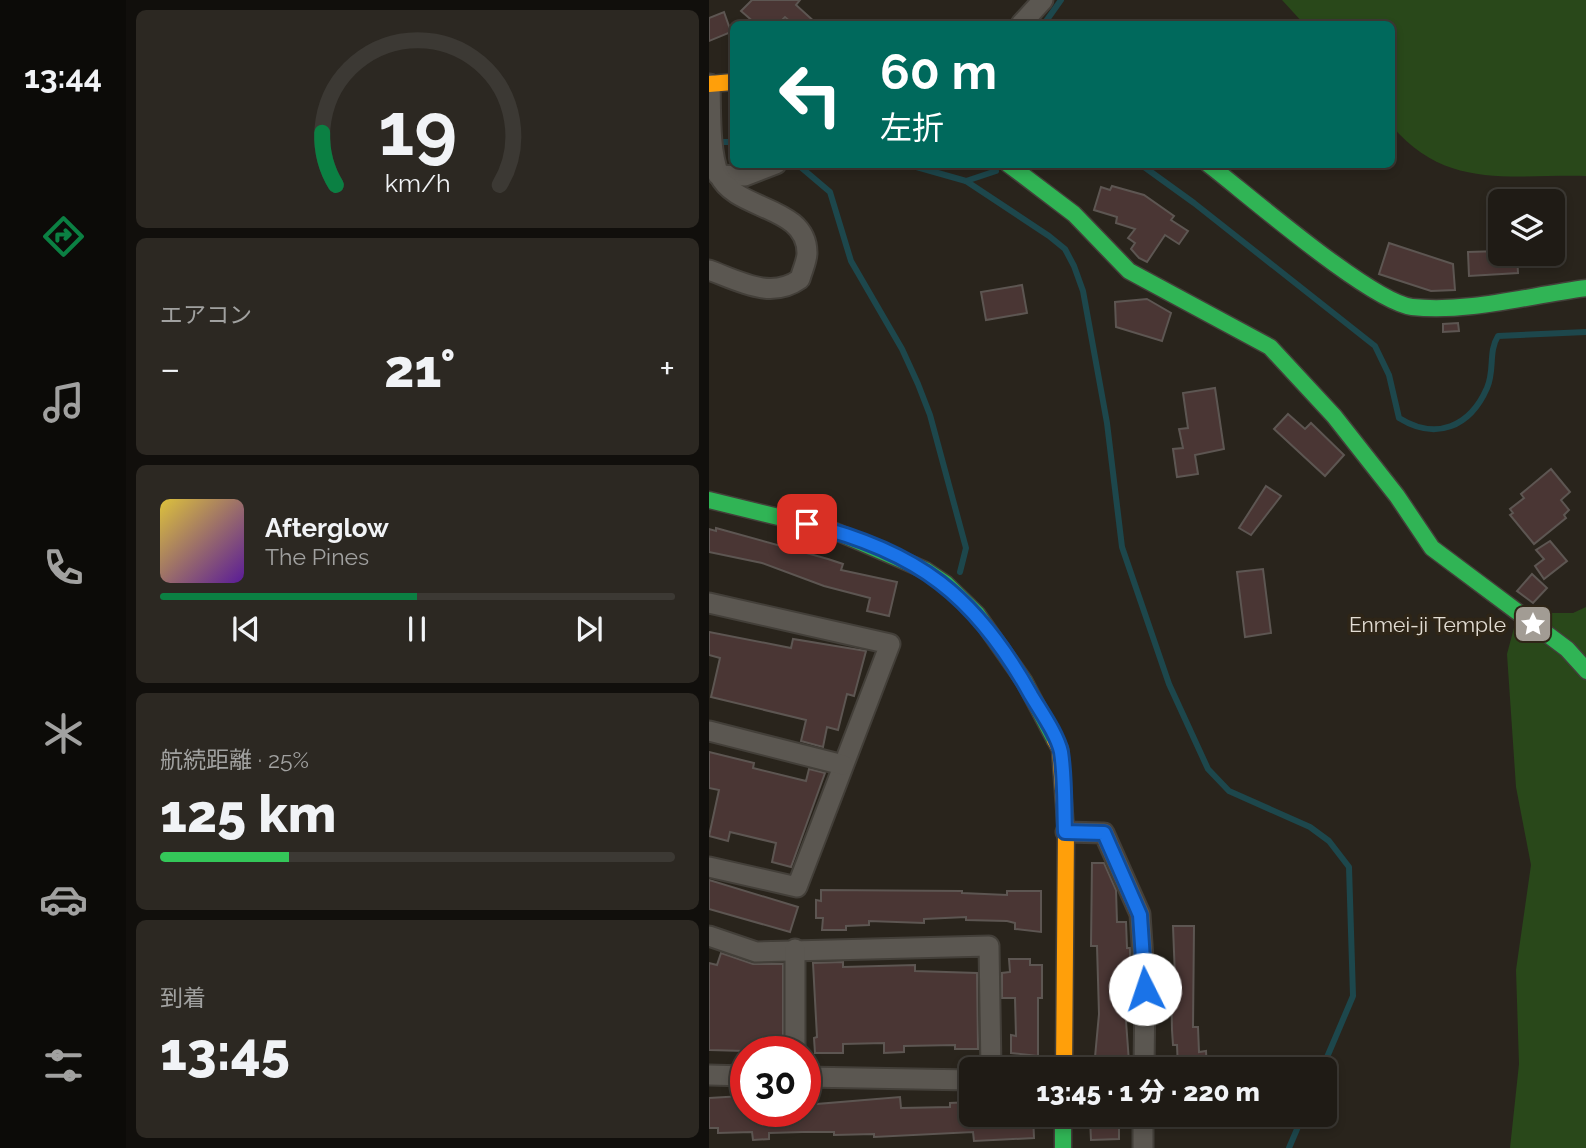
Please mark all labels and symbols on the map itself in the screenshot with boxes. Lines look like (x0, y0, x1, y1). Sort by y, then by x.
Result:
pin (777, 494, 837, 554)
place icon: Enmei-ji Temple (1512, 603, 1554, 645)
place label: Enmei-ji Temple (1349, 612, 1506, 637)
position arrow (1108, 952, 1182, 1026)
speed limit sign: 30 (730, 1036, 821, 1127)

